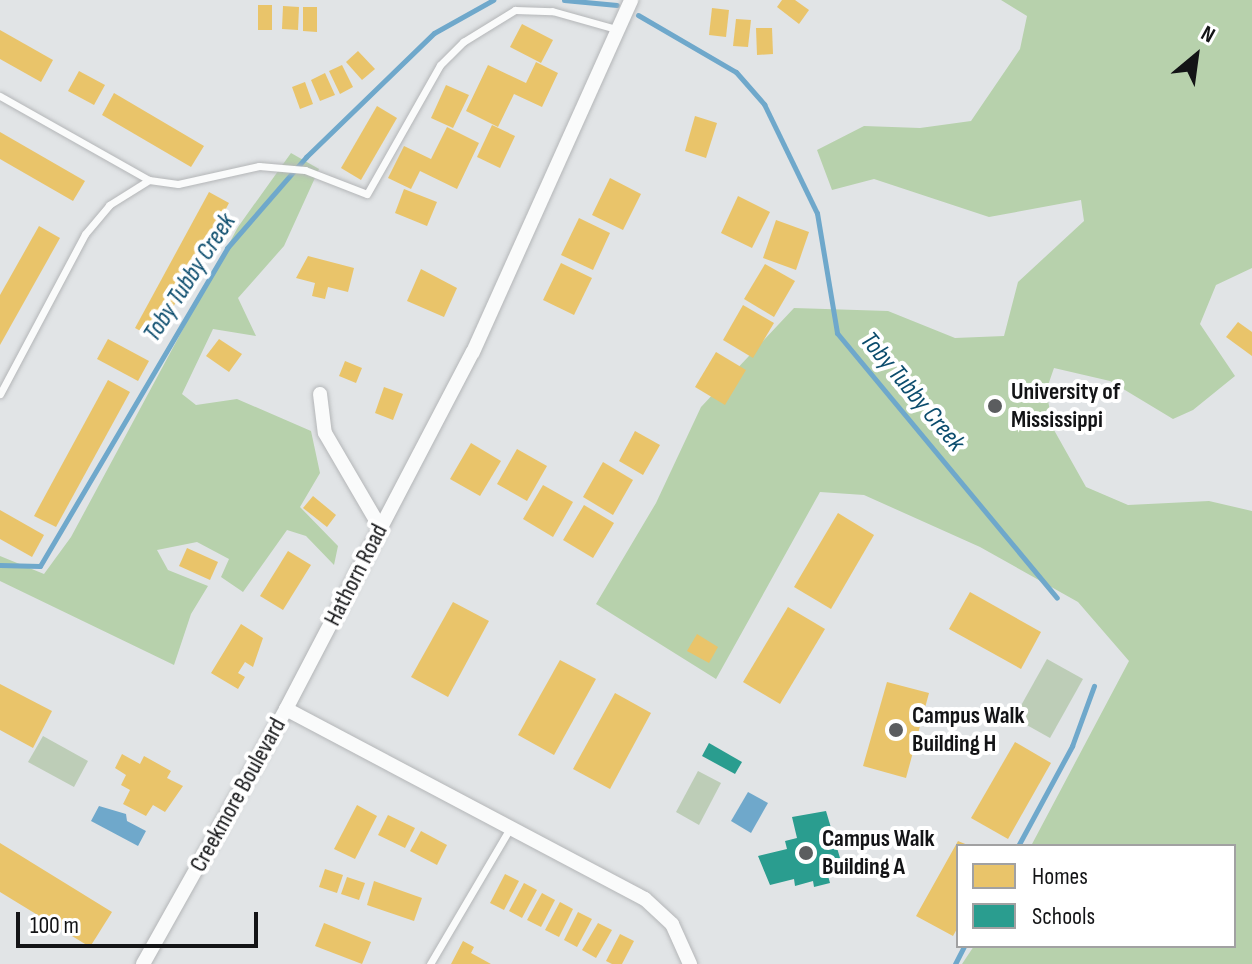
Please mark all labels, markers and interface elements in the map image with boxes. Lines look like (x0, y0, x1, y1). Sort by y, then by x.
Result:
north arrow (1156, 16, 1236, 96)
text: N (1196, 20, 1220, 49)
water label: Toby Tubby Creek (137, 208, 243, 348)
water label: Toby Tubby Creek (853, 326, 971, 458)
place label: University of Mississippi (1011, 378, 1120, 434)
marker: University of Mississippi (986, 397, 1004, 415)
street label: Hathorn Road (318, 519, 394, 631)
place label: Campus Walk Building H (912, 702, 1025, 758)
street label: Creekmore Boulevard (184, 713, 292, 877)
marker: Campus Walk Building H (887, 721, 905, 739)
place label: Campus Walk Building A (822, 825, 935, 881)
marker: Campus Walk Building A (797, 844, 815, 862)
legend (956, 844, 1236, 948)
text: Homes (1032, 862, 1088, 891)
scale bar (20, 896, 262, 946)
text: Schools (1032, 902, 1095, 931)
text: 100 m (30, 911, 79, 940)

